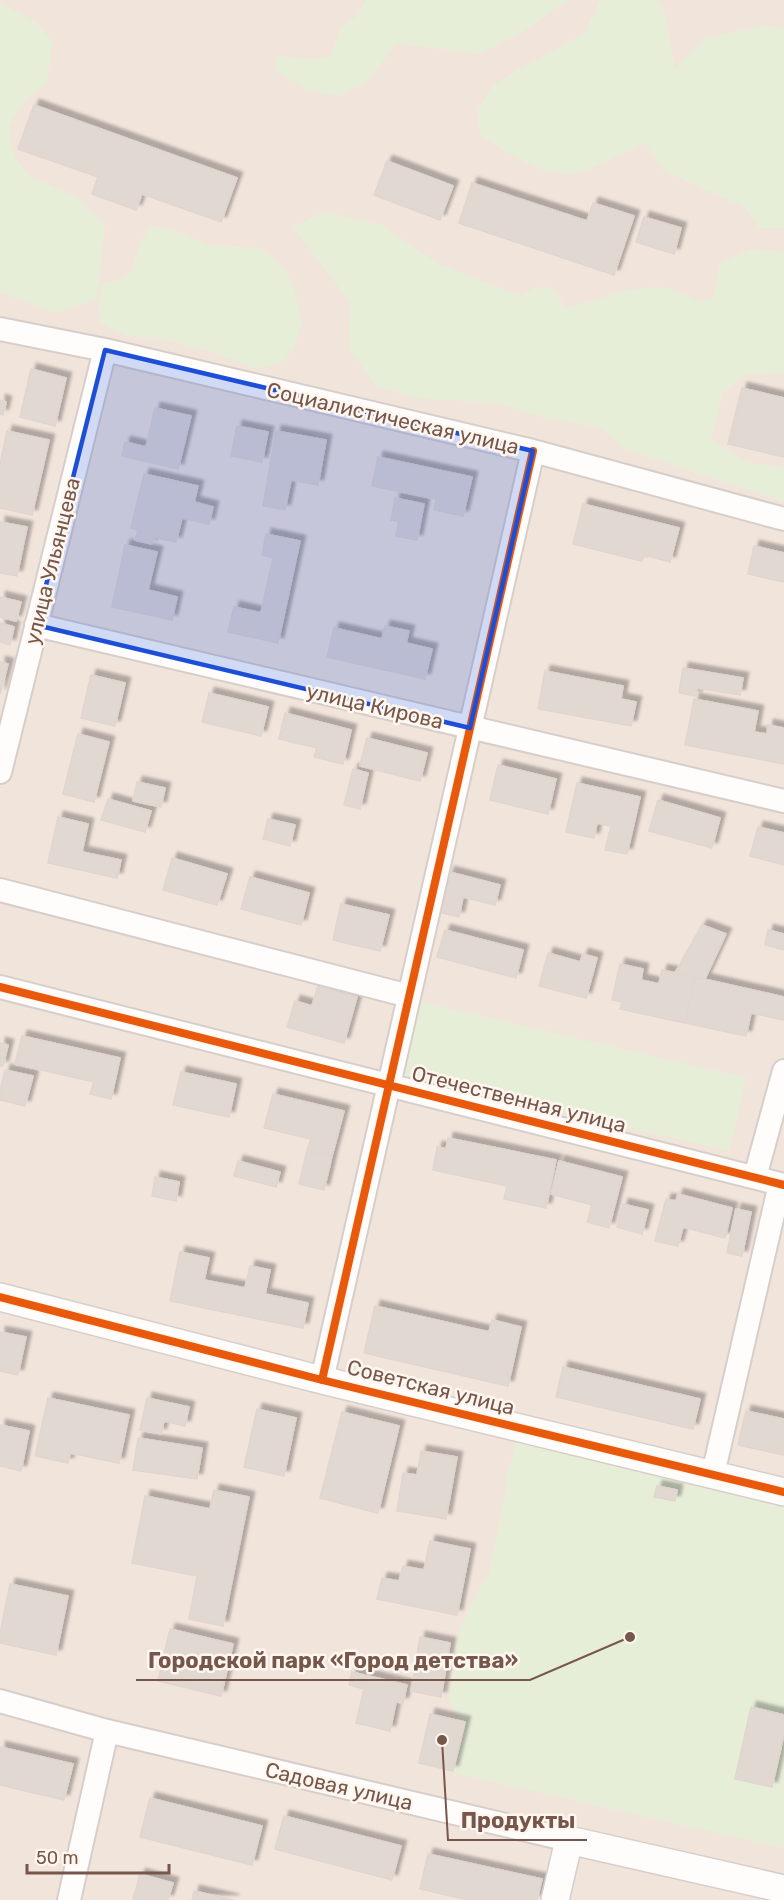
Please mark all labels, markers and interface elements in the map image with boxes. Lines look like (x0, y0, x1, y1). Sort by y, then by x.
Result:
street label: Социалистическая улица (264, 377, 522, 459)
street label: улица Ульянцева (19, 475, 85, 647)
street label: улица Кирова (304, 678, 446, 734)
street label: Отечественная улица (409, 1060, 629, 1138)
street label: Советская улица (345, 1354, 517, 1420)
callout: Городской парк «Город детства» (136, 1640, 530, 1680)
text: Городской парк «Город детства» (148, 1647, 518, 1674)
street label: Садовая улица (263, 1757, 415, 1815)
callout: Продукты (448, 1800, 587, 1840)
text: Продукты (461, 1807, 575, 1834)
scale bar (27, 1837, 170, 1875)
text: 50 m (36, 1847, 79, 1869)

